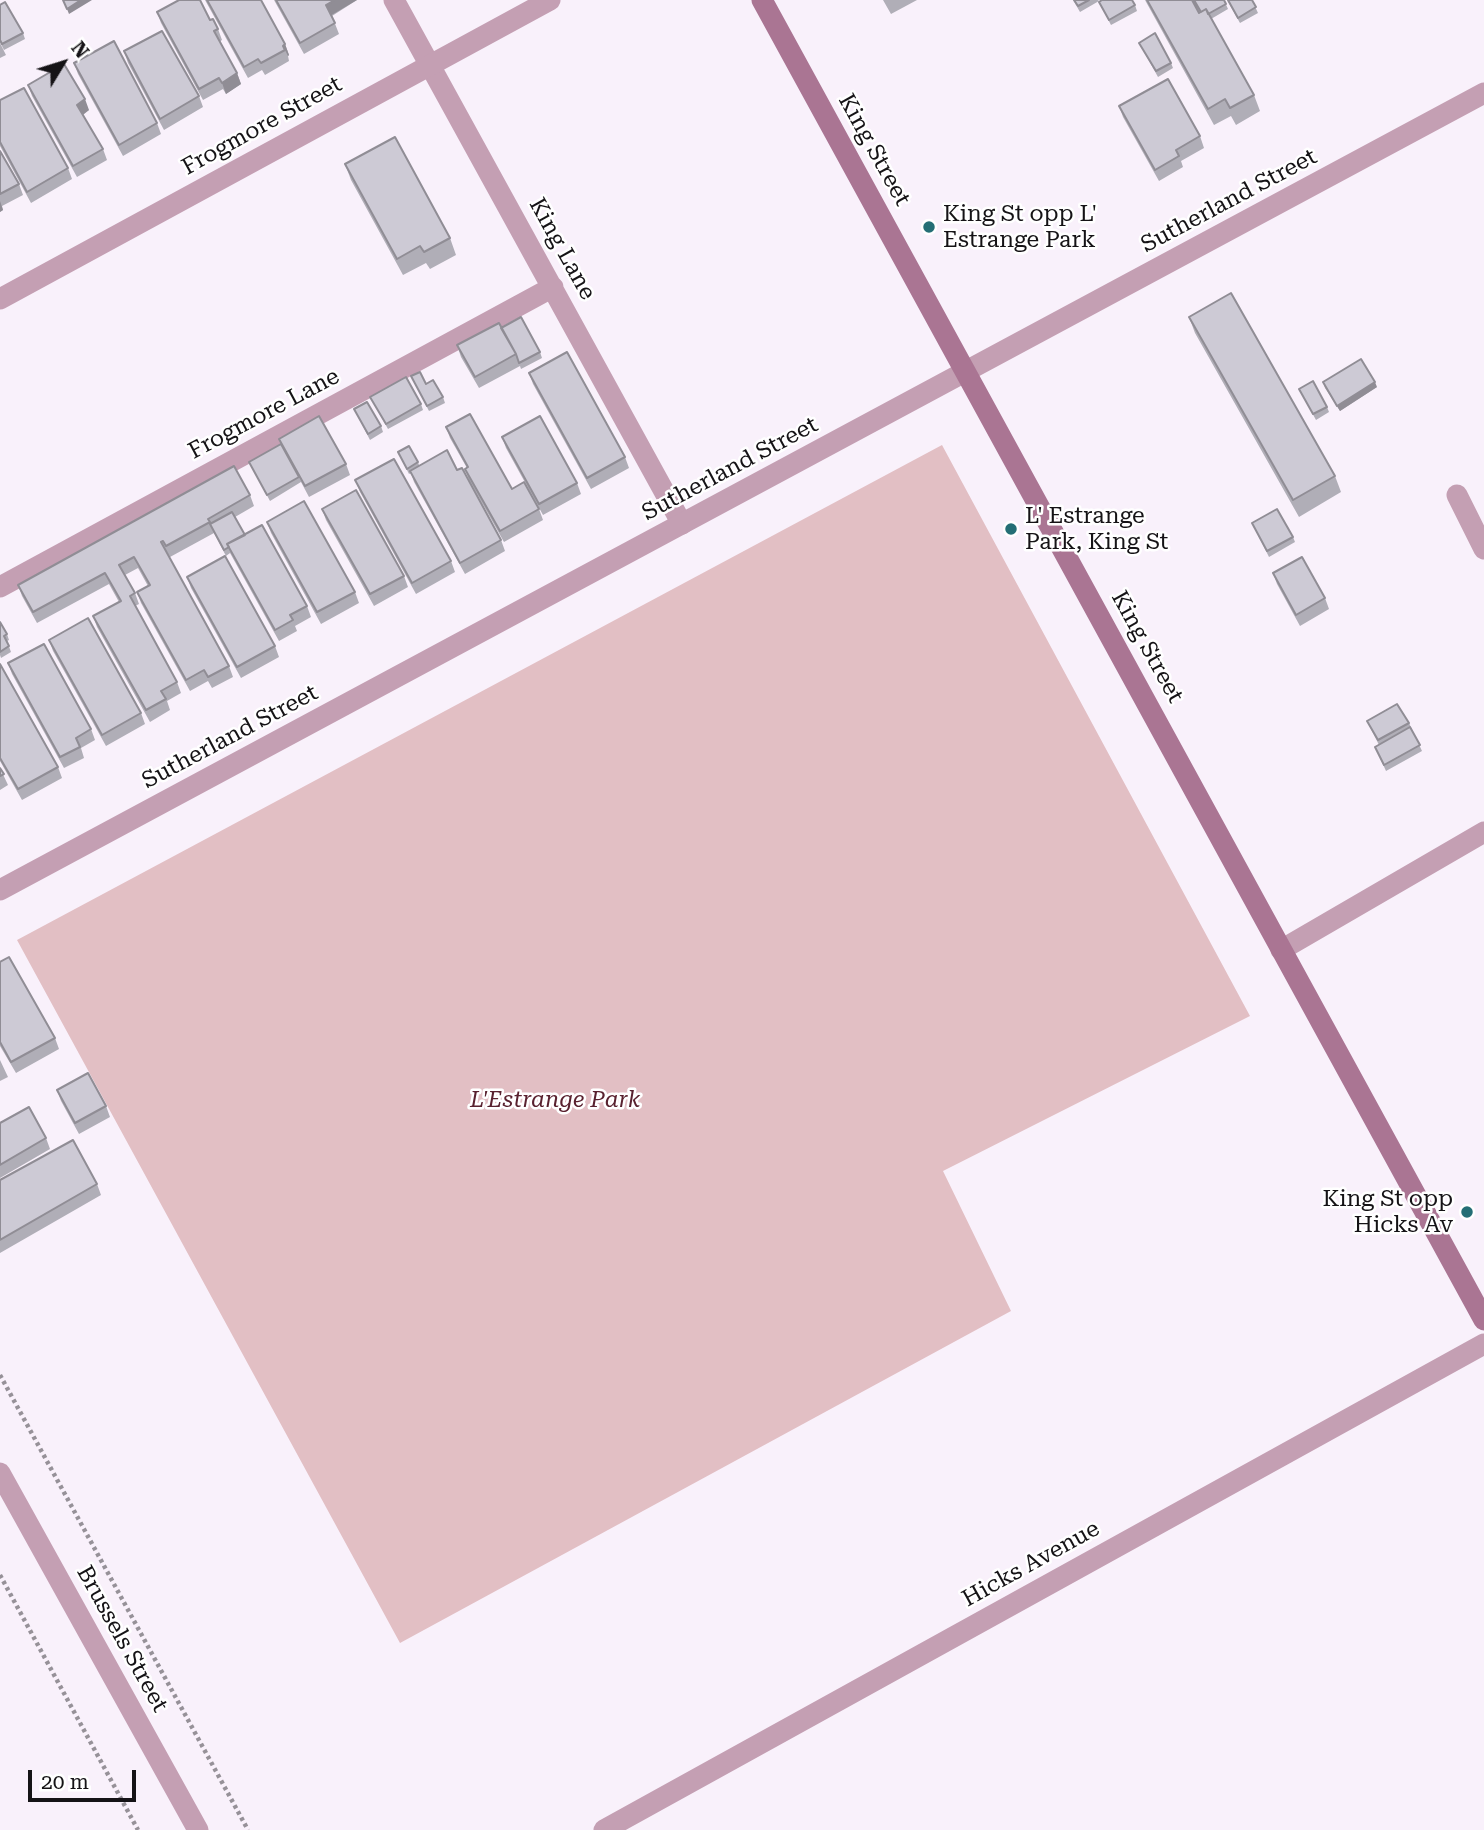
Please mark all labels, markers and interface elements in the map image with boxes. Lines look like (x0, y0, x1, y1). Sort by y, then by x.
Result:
north arrow (28, 28, 98, 98)
text: N (66, 37, 94, 63)
street label: Frogmore Street (177, 71, 347, 181)
street label: King Street (832, 89, 916, 211)
street label: Sutherland Street (1136, 143, 1322, 259)
street label: King Lane (523, 193, 601, 305)
place label: King St opp L' Estrange Park (943, 200, 1097, 254)
marker: King St opp L' Estrange Park (921, 219, 937, 235)
street label: Frogmore Lane (184, 363, 344, 465)
street label: Sutherland Street (637, 411, 823, 527)
place label: L' Estrange Park, King St (1025, 502, 1168, 556)
marker: L' Estrange Park, King St (1003, 521, 1019, 537)
street label: King Street (1105, 586, 1189, 708)
street label: Sutherland Street (137, 679, 323, 795)
park label: L'Estrange Park (470, 1086, 640, 1114)
place label: King St opp Hicks Av (1322, 1185, 1453, 1239)
marker: King St opp Hicks Av (1459, 1204, 1475, 1220)
street label: Hicks Avenue (957, 1515, 1105, 1613)
street label: Brussels Street (70, 1561, 174, 1717)
scale bar (32, 1756, 140, 1800)
text: 20 m (41, 1770, 89, 1794)

